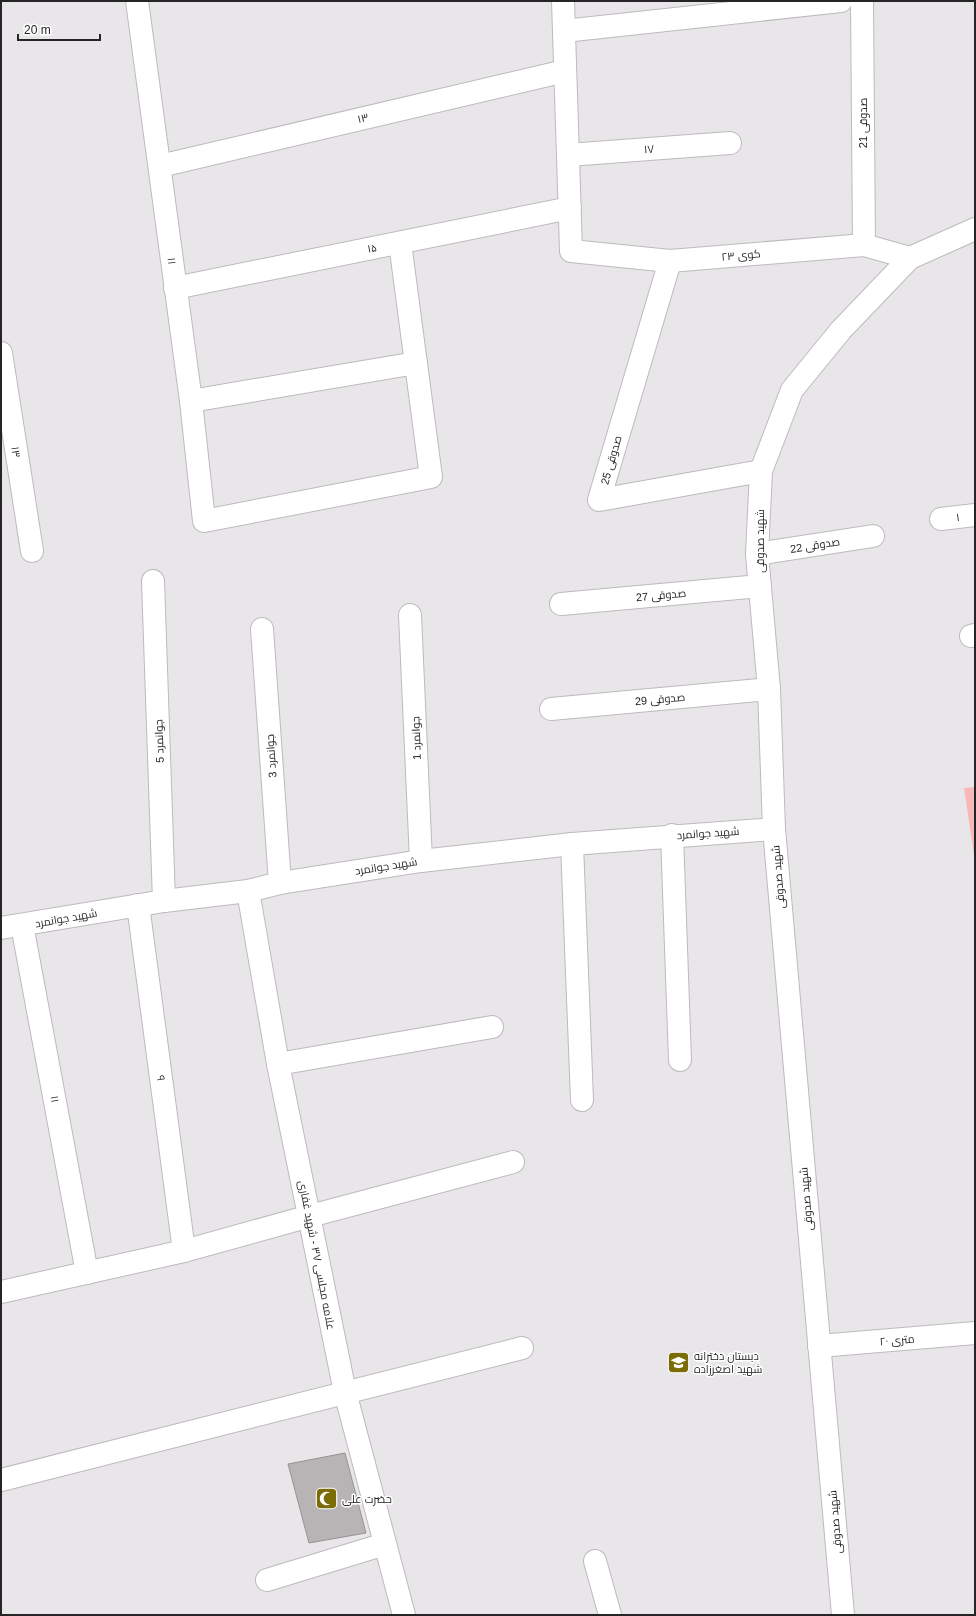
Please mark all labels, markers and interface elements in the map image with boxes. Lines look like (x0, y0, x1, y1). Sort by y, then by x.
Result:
scale bar (18, 16, 100, 42)
text: 20 m (24, 23, 51, 37)
street label: صدوقی 21 (857, 98, 870, 148)
street label: ۱۳ (356, 111, 370, 125)
street label: ۱۷ (643, 143, 655, 155)
street label: ۱۵ (366, 241, 378, 255)
street label: کوی ۲۳ (721, 247, 761, 264)
street label: ۱۱ (166, 257, 178, 265)
street label: صدوقی 25 (598, 434, 625, 486)
street label: ۱۳ (9, 446, 23, 458)
street label: شهید صدوقی (754, 509, 767, 573)
street label: ۱ (955, 511, 961, 523)
street label: صدوقی 22 (789, 535, 841, 556)
street label: صدوقی 27 (635, 587, 687, 604)
street label: صدوقی 29 (634, 691, 686, 708)
street label: جوانمرد 1 (409, 716, 424, 760)
street label: جوانمرد 5 (152, 719, 167, 763)
street label: جوانمرد 3 (263, 734, 280, 778)
street label: شهید جوانمرد (676, 825, 740, 842)
street label: شهید صدوقی (769, 845, 788, 909)
street label: شهید جوانمرد (354, 855, 418, 878)
street label: شهید جوانمرد (34, 907, 98, 930)
street label: ۹ (155, 1074, 167, 1082)
street label: ۱۱ (48, 1095, 62, 1103)
street label: شهید صدوقی (797, 1167, 816, 1231)
street label: علامه مجلسی ۳۷ - شهید غفاری (296, 1179, 337, 1331)
street label: ۲۰ متری (879, 1332, 915, 1349)
school or university icon: دبستان دخترانه شهید اصغرزاده (666, 1349, 692, 1375)
place label: دبستان دخترانه شهید اصغرزاده (694, 1350, 762, 1376)
mosque icon: حضرت علی (314, 1486, 340, 1512)
street label: شهید صدوقی (826, 1490, 845, 1554)
place label: حضرت علی (342, 1493, 392, 1506)

